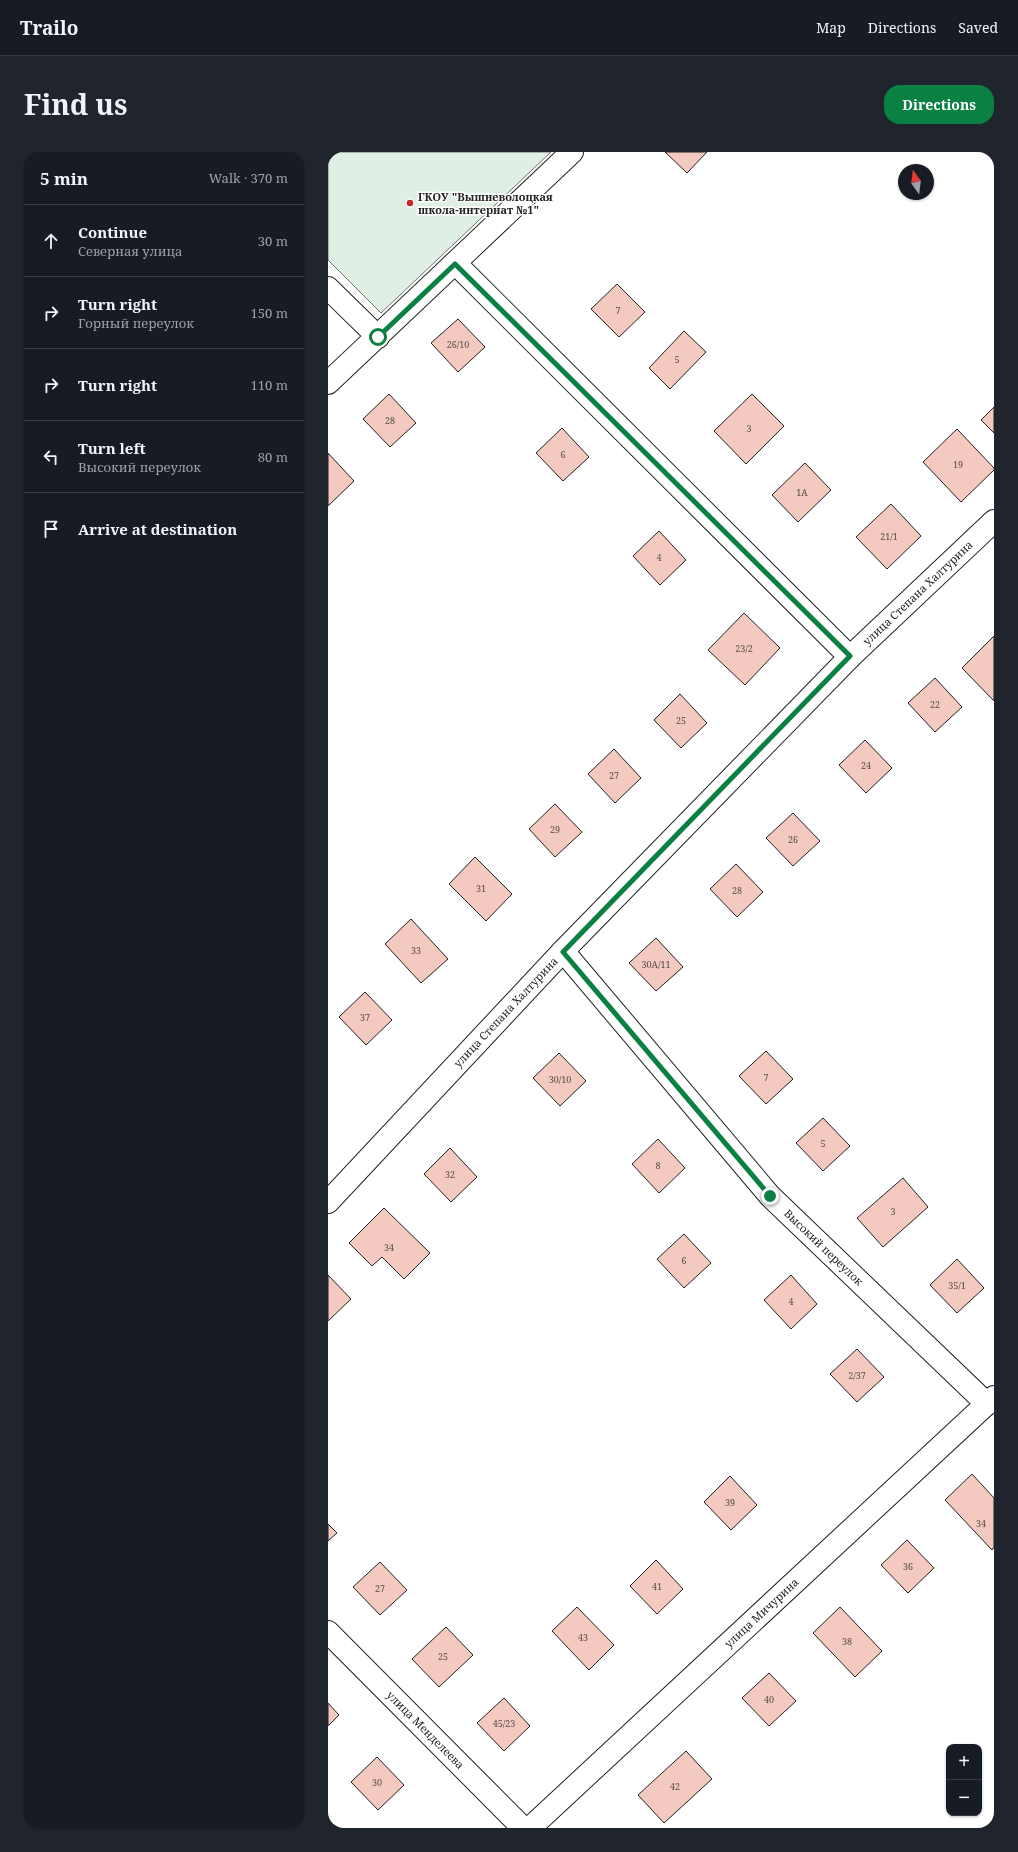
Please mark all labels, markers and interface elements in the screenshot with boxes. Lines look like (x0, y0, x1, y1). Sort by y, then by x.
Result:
text: Trailo (20, 15, 78, 41)
text: Map (816, 18, 846, 37)
text: Directions (868, 18, 936, 37)
text: Saved (958, 18, 998, 37)
text: Find us (24, 85, 128, 123)
button: Directions (884, 85, 994, 124)
north arrow (898, 164, 934, 200)
text: 5 min (40, 167, 88, 190)
text: Walk · 370 m (209, 169, 288, 187)
place label: ГКОУ "Вышневолоцкая школа-интернат №1" (418, 189, 553, 217)
marker: ГКОУ "Вышневолоцкая школа-интернат №1" (405, 198, 415, 208)
text: Continue (78, 222, 147, 242)
icon: ahead (40, 230, 62, 252)
text: 30 m (258, 232, 288, 250)
text: Северная улица (78, 242, 182, 260)
text: Turn right (78, 294, 157, 314)
icon: right (40, 302, 62, 324)
text: 150 m (251, 304, 288, 322)
house number: 7 (615, 304, 621, 317)
text: Горный переулок (78, 314, 194, 332)
route start (369, 328, 387, 346)
house number: 26/10 (447, 338, 469, 351)
house number: 5 (674, 353, 680, 366)
icon: right (40, 374, 62, 396)
text: Turn right (78, 375, 157, 395)
text: 110 m (251, 376, 288, 394)
house number: 28 (385, 414, 395, 427)
house number: 3 (746, 422, 752, 435)
text: Turn left (78, 438, 146, 458)
icon: left (40, 446, 62, 468)
text: 80 m (258, 448, 288, 466)
house number: 6 (560, 448, 566, 461)
text: Высокий переулок (78, 458, 201, 476)
house number: 19 (953, 458, 963, 471)
house number: 1А (796, 486, 808, 499)
icon: arrive (40, 518, 62, 540)
text: Arrive at destination (78, 519, 237, 539)
house number: 21/1 (880, 530, 898, 543)
street label: улица Степана Халтурина (859, 537, 976, 648)
house number: 4 (656, 551, 662, 564)
house number: 23/2 (735, 642, 753, 655)
house number: 22 (930, 698, 940, 711)
house number: 25 (676, 714, 686, 727)
house number: 24 (861, 759, 871, 772)
house number: 27 (609, 769, 619, 782)
house number: 29 (550, 823, 560, 836)
house number: 26 (788, 833, 798, 846)
house number: 31 (476, 882, 486, 895)
house number: 28 (732, 884, 742, 897)
house number: 33 (411, 944, 421, 957)
street label: улица Степана Халтурина (450, 953, 561, 1070)
house number: 30А/11 (641, 958, 671, 971)
house number: 37 (360, 1011, 370, 1024)
house number: 7 (763, 1071, 769, 1084)
house number: 30/10 (549, 1073, 571, 1086)
house number: 5 (820, 1137, 826, 1150)
house number: 8 (655, 1159, 661, 1172)
house number: 32 (445, 1168, 455, 1181)
route end (761, 1187, 779, 1205)
house number: 3 (890, 1205, 896, 1218)
street label: Высокий переулок (781, 1206, 867, 1289)
house number: 34 (384, 1241, 394, 1254)
house number: 6 (681, 1254, 687, 1267)
house number: 35/1 (948, 1279, 966, 1292)
house number: 4 (788, 1295, 794, 1308)
house number: 2/37 (848, 1369, 866, 1382)
house number: 39 (725, 1496, 735, 1509)
house number: 34 (976, 1517, 986, 1530)
house number: 36 (903, 1560, 913, 1573)
street label: улица Мичурина (721, 1574, 802, 1651)
house number: 41 (652, 1580, 662, 1593)
house number: 27 (375, 1582, 385, 1595)
house number: 43 (578, 1631, 588, 1644)
house number: 38 (842, 1635, 852, 1648)
house number: 25 (438, 1650, 448, 1663)
street label: улица Менделеева (384, 1687, 468, 1772)
house number: 40 (764, 1693, 774, 1706)
house number: 45/23 (493, 1717, 515, 1730)
map controls (946, 1744, 982, 1816)
button: + (946, 1744, 982, 1780)
house number: 30 (372, 1776, 382, 1789)
house number: 42 (670, 1780, 680, 1793)
button: − (946, 1780, 982, 1816)

